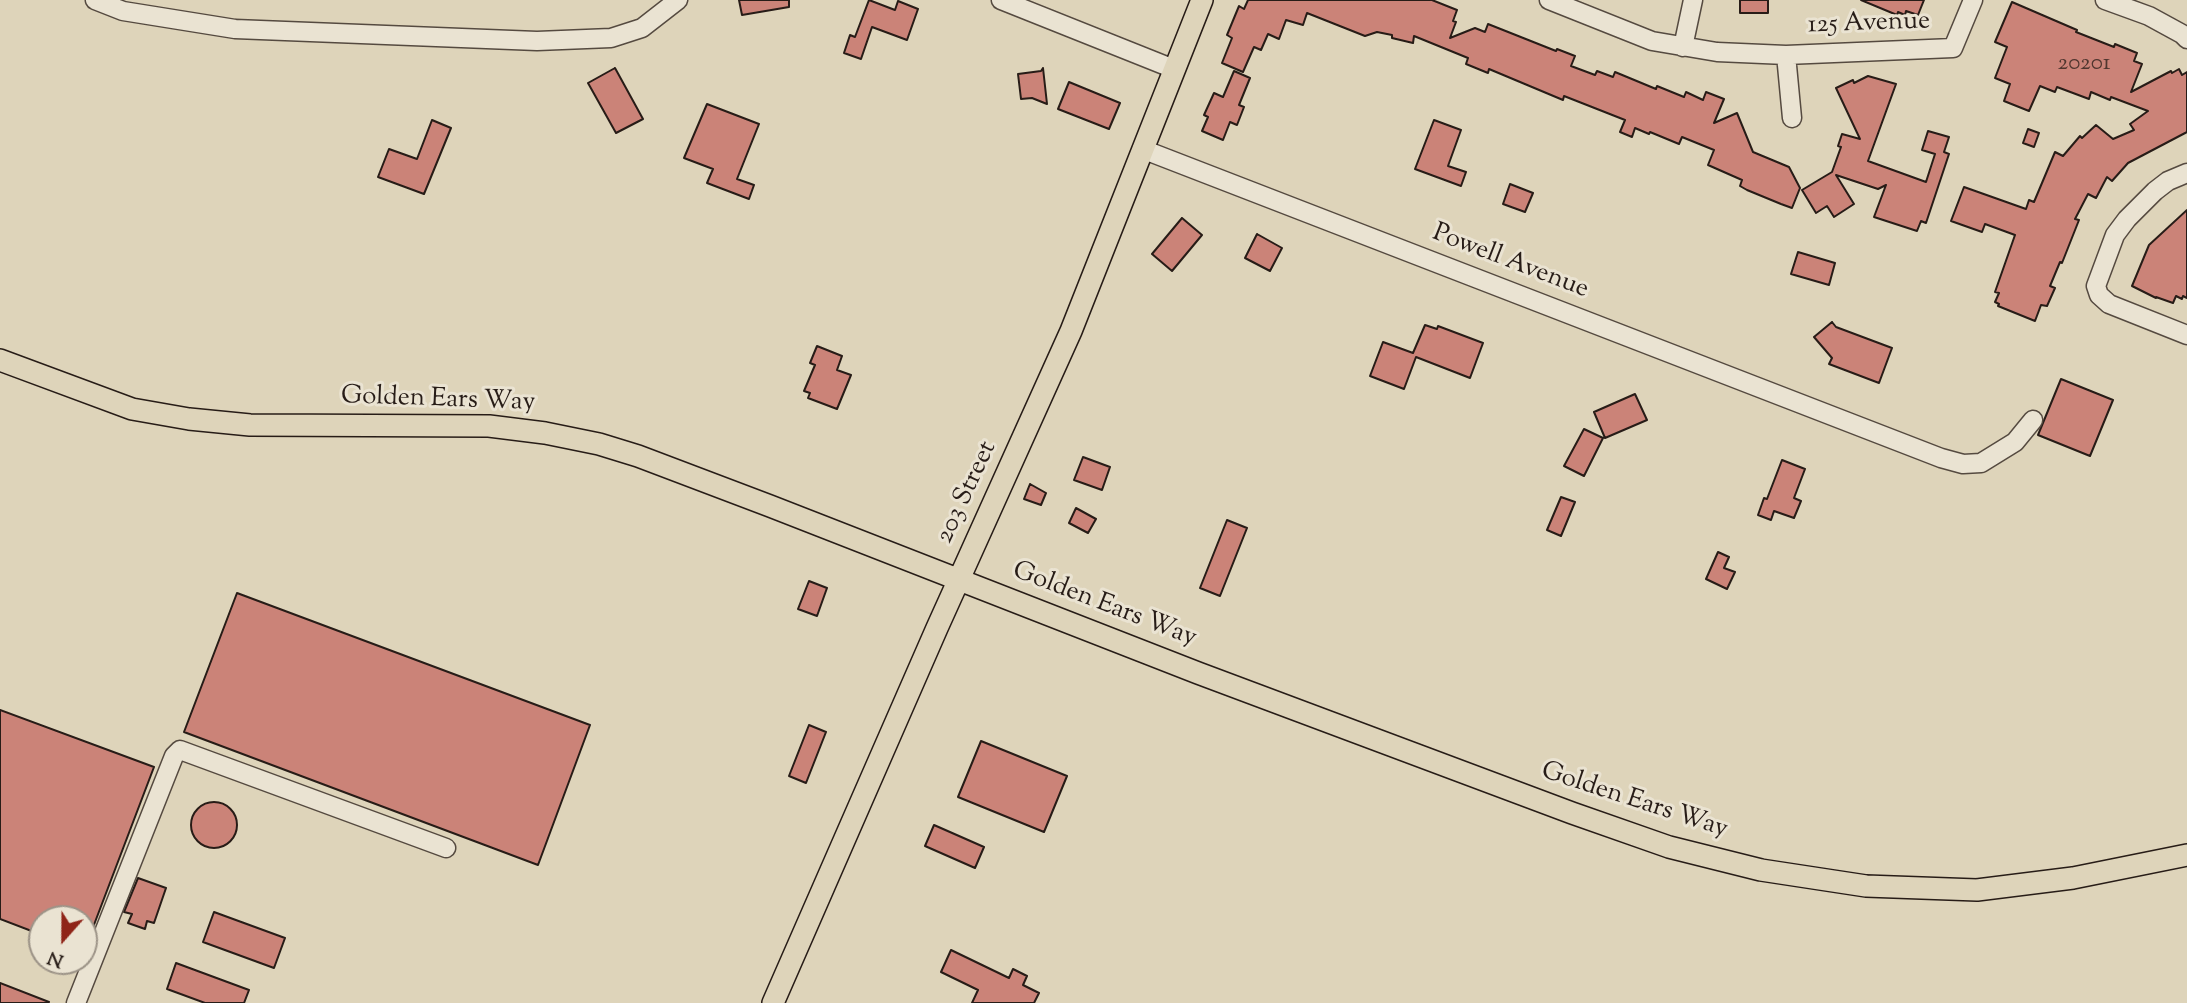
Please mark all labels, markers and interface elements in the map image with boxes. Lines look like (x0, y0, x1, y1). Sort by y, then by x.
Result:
street label: 125 Avenue (1807, 7, 1931, 43)
house number: 20201 (2057, 51, 2111, 79)
street label: Powell Avenue (1428, 219, 1592, 307)
street label: Golden Ears Way (340, 382, 536, 420)
street label: 203 Street (931, 437, 1005, 549)
street label: Golden Ears Way (1008, 557, 1200, 655)
street label: Golden Ears Way (1537, 757, 1731, 847)
north arrow (28, 905, 98, 975)
text: N (44, 943, 68, 974)

